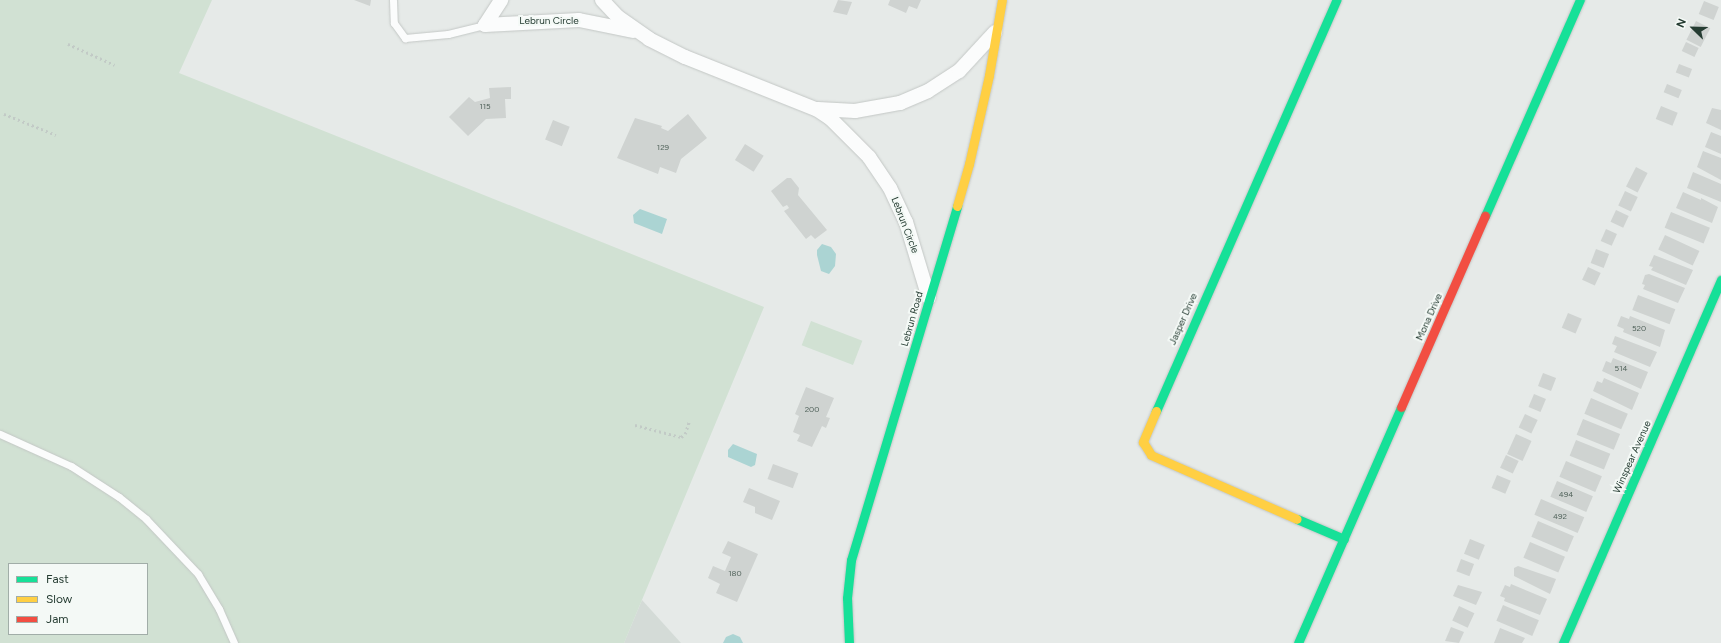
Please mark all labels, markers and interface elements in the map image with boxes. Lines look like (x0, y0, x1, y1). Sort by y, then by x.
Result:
north arrow (1673, 8, 1713, 48)
street label: Lebrun Circle (519, 15, 579, 27)
text: N (1674, 17, 1689, 30)
house number: 115 (479, 102, 491, 112)
house number: 129 (657, 143, 669, 153)
street label: Lebrun Circle (889, 195, 921, 255)
street label: Lebrun Road (898, 290, 926, 348)
street label: Jasper Drive (1166, 291, 1200, 347)
street label: Mona Drive (1413, 291, 1445, 343)
house number: 520 (1632, 324, 1646, 334)
house number: 514 (1615, 364, 1627, 374)
house number: 200 (805, 405, 819, 415)
street label: Winspear Avenue (1611, 419, 1653, 495)
house number: 494 (1559, 490, 1573, 500)
house number: 492 (1553, 512, 1567, 522)
legend (8, 563, 148, 635)
house number: 180 (728, 569, 742, 579)
text: Fast (46, 572, 69, 586)
text: Slow (46, 592, 72, 606)
text: Jam (46, 612, 69, 626)

